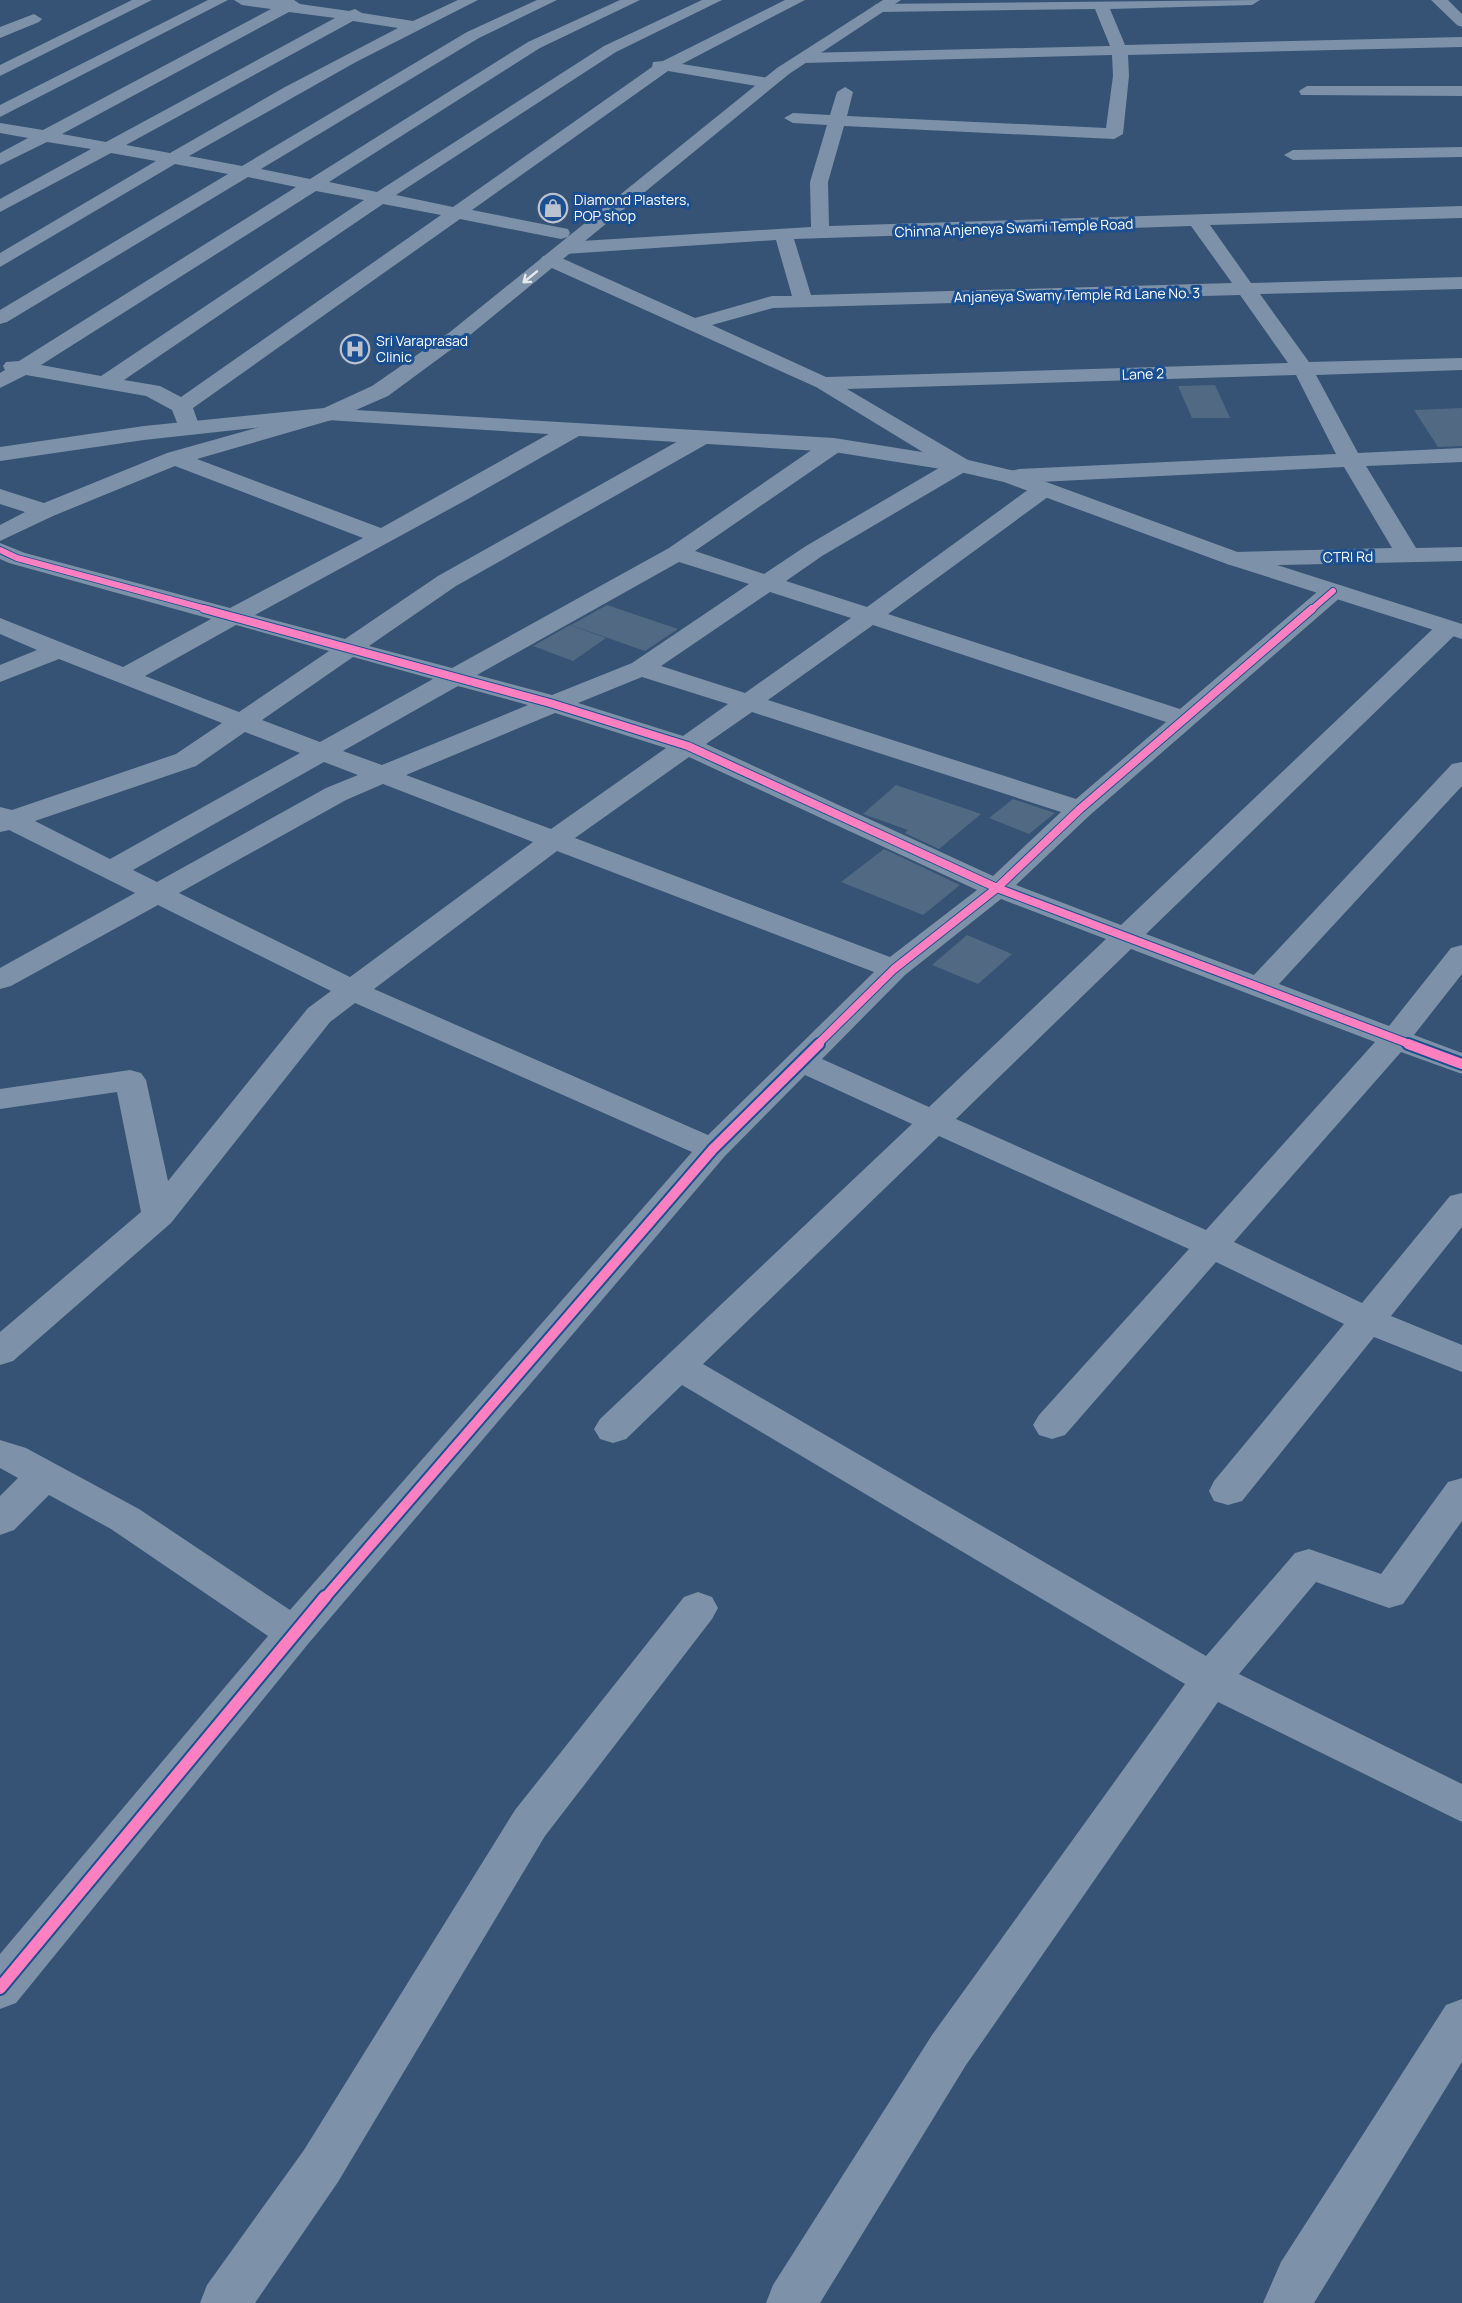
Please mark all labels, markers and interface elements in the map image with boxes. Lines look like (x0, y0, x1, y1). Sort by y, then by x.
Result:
place label: Diamond Plasters, POP shop (574, 190, 690, 225)
shop icon: Diamond Plasters, POP shop (537, 192, 569, 224)
street label: Chinna Anjeneya Swami Temple Road (894, 214, 1134, 241)
one-way arrow (522, 270, 538, 283)
street label: Anjaneya Swamy Temple Rd Lane No. 3 (954, 283, 1200, 306)
place label: Sri Varaprasad Clinic (376, 331, 468, 366)
hospital icon: Sri Varaprasad Clinic (339, 333, 371, 365)
street label: Lane 2 (1122, 363, 1164, 384)
street label: CTRI Rd (1323, 547, 1373, 566)

